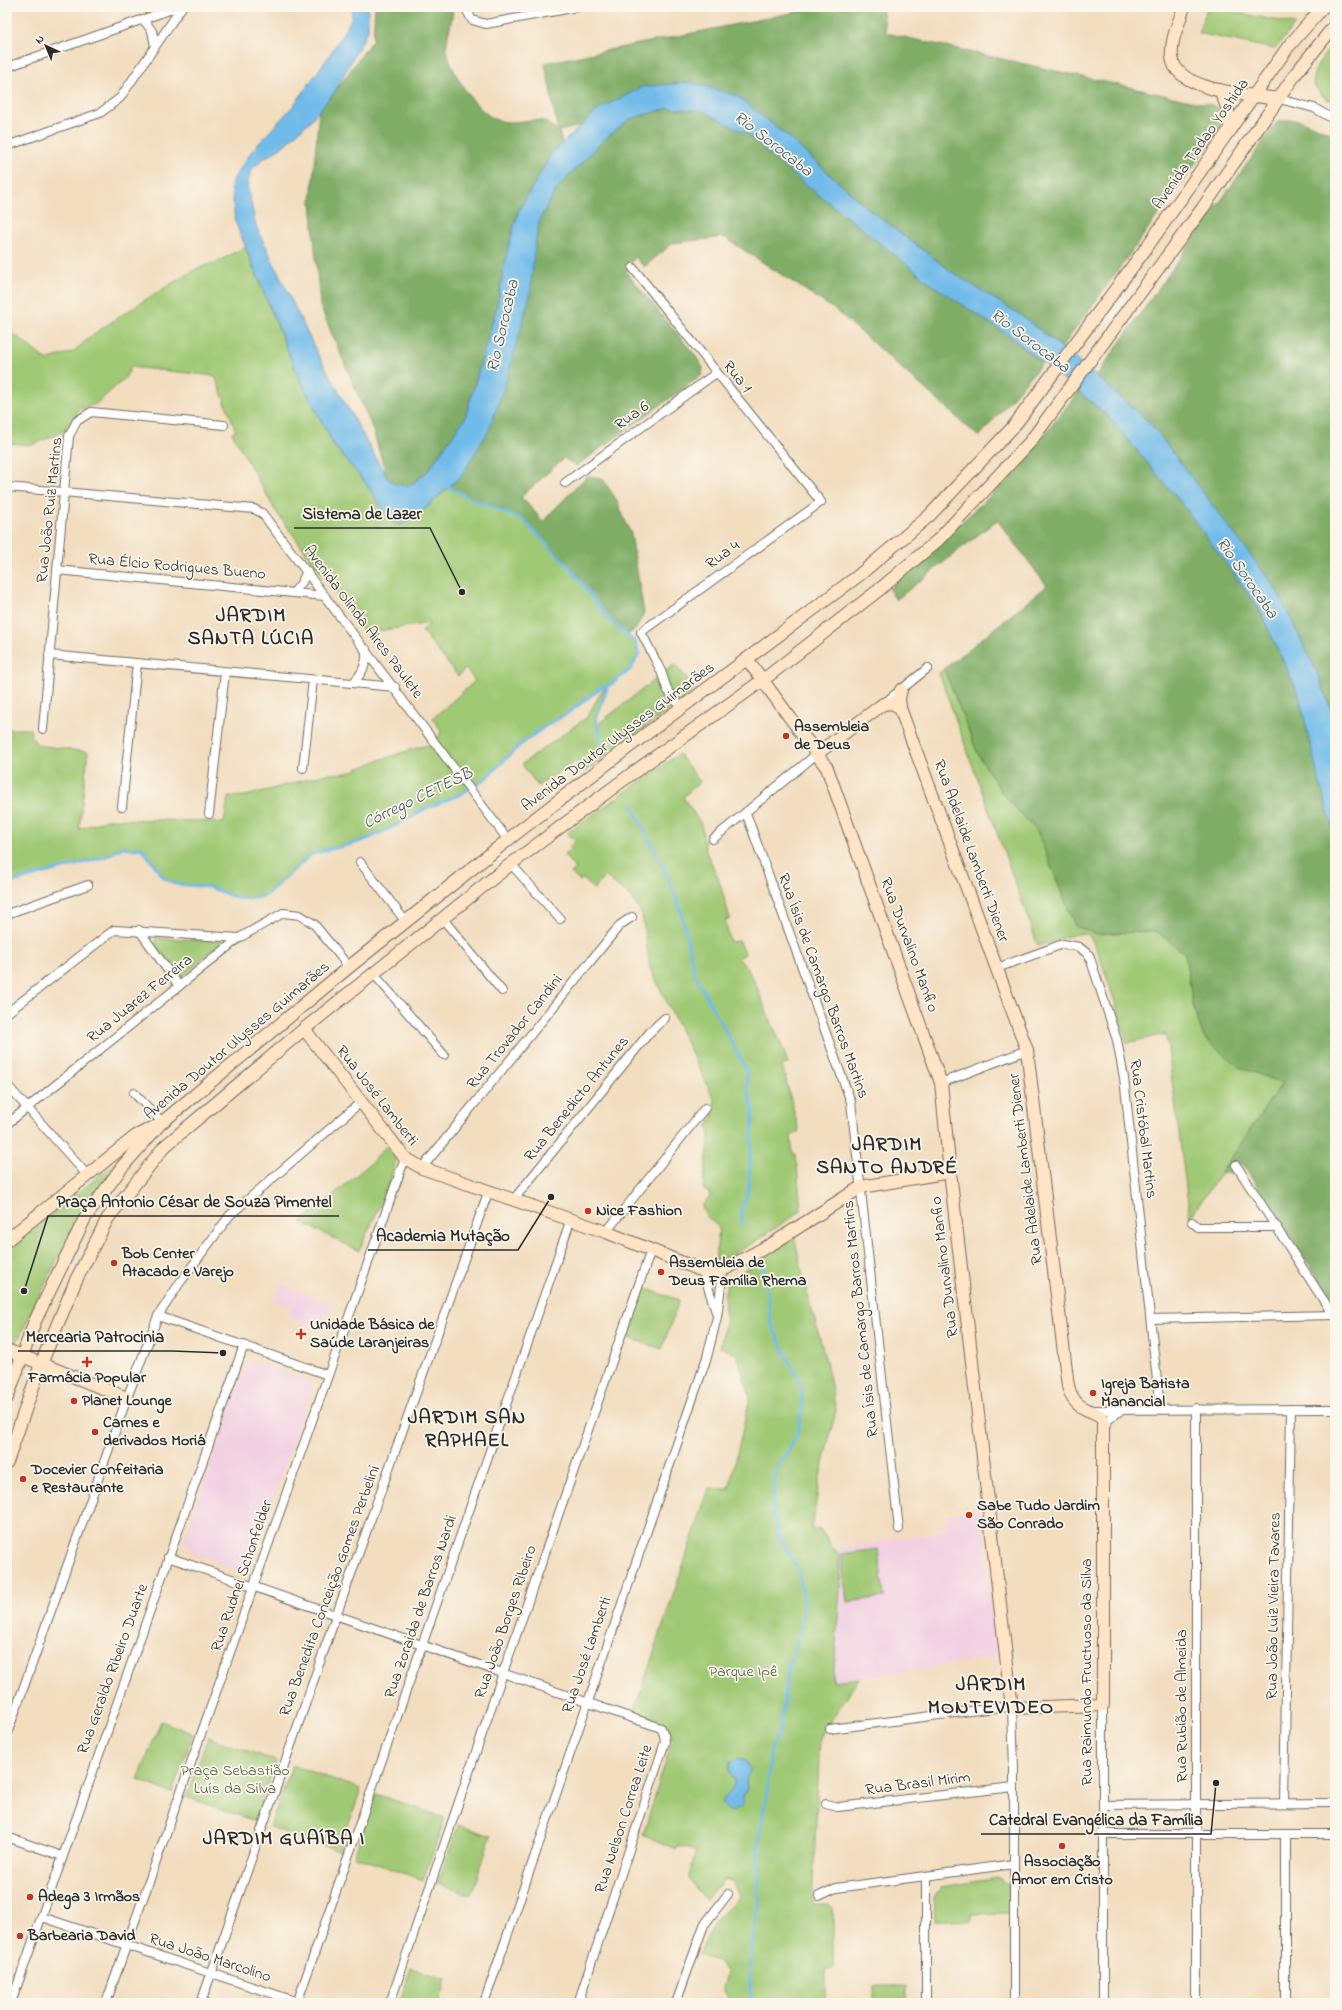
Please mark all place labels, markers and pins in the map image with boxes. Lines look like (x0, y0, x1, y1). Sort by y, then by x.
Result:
callout: Sistema de Lazer (294, 499, 430, 528)
place label: Assembleia de Deus (794, 715, 869, 757)
marker: Assembleia de Deus (781, 731, 791, 741)
callout: Praça Antonio César de Souza Pimentel (48, 1187, 339, 1216)
place label: Nice Fashion (596, 1199, 682, 1223)
marker: Nice Fashion (583, 1206, 593, 1216)
callout: Academia Mutação (368, 1221, 518, 1250)
place label: Bob Center Atacado e Varejo (121, 1242, 234, 1284)
place label: Assembleia de Deus Família Rhema (668, 1251, 807, 1293)
marker: Bob Center Atacado e Varejo (109, 1258, 119, 1268)
marker: Assembleia de Deus Família Rhema (656, 1267, 666, 1277)
place label: Unidade Básica de Saúde Laranjeiras (310, 1313, 435, 1355)
callout: Mercearia Patrocinia (18, 1322, 173, 1351)
marker: Unidade Básica de Saúde Laranjeiras (295, 1328, 307, 1340)
marker: Farmácia Popular (82, 1357, 92, 1367)
place label: Farmácia Popular (27, 1366, 147, 1390)
place label: Igreja Batista Manancial (1101, 1372, 1190, 1414)
marker: Igreja Batista Manancial (1088, 1388, 1098, 1398)
place label: Planet Lounge (82, 1389, 172, 1414)
marker: Planet Lounge (69, 1396, 79, 1406)
place label: Carnes e derivados Moriá (103, 1411, 206, 1453)
marker: Carnes e derivados Moriá (90, 1427, 100, 1437)
place label: Docevier Confeitaria e Restaurante (30, 1458, 164, 1500)
marker: Docevier Confeitaria e Restaurante (18, 1474, 28, 1484)
place label: Sabe Tudo Jardim São Conrado (977, 1494, 1100, 1536)
marker: Sabe Tudo Jardim São Conrado (964, 1510, 974, 1520)
callout: Catedral Evangélica da Família (981, 1805, 1211, 1834)
marker: Associação Amor em Cristo (1057, 1841, 1067, 1851)
place label: Associação Amor em Cristo (1011, 1850, 1113, 1892)
place label: Adega 3 Irmãos (38, 1885, 140, 1910)
marker: Adega 3 Irmãos (25, 1892, 35, 1902)
place label: Barbearia David (27, 1924, 136, 1948)
marker: Barbearia David (15, 1931, 25, 1941)

